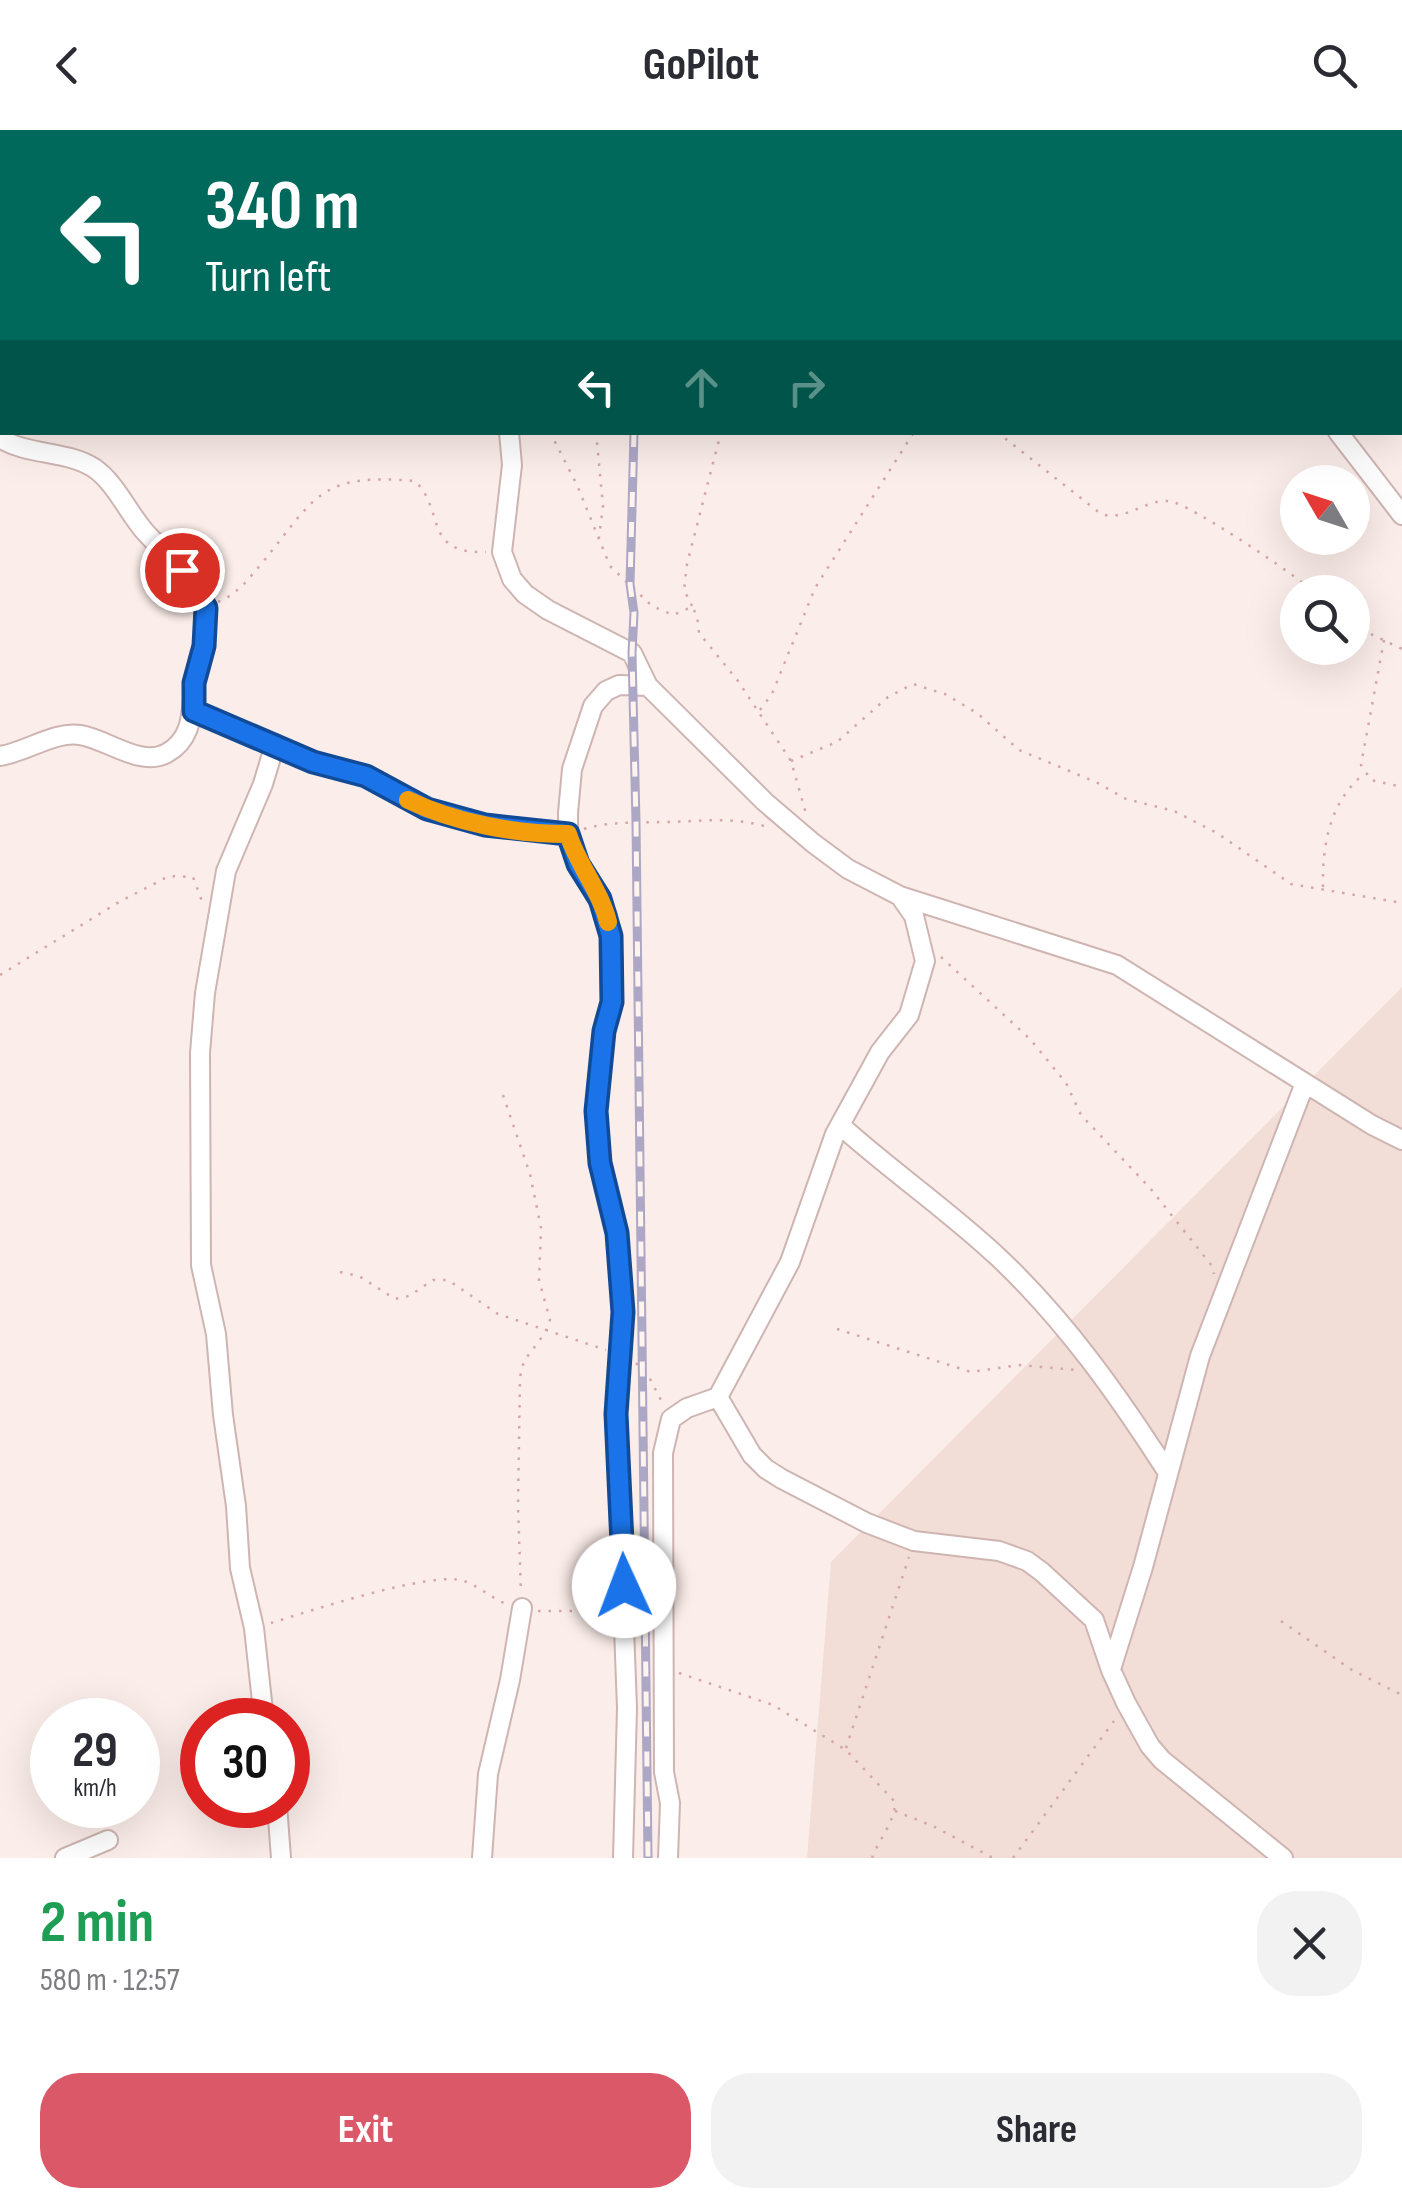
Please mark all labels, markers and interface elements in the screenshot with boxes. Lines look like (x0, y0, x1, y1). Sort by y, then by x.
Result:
icon: back (40, 38, 95, 93)
text: GoPilot (643, 38, 759, 93)
icon: search (1307, 38, 1362, 93)
text: 340 m (205, 165, 360, 249)
icon: left (40, 170, 170, 300)
text: Turn left (205, 250, 331, 305)
icon: left (569, 360, 624, 415)
icon: ahead (674, 360, 729, 415)
icon: right (779, 360, 834, 415)
north arrow (1280, 465, 1370, 555)
map controls (1280, 465, 1370, 665)
pin (140, 528, 225, 613)
icon: arrive (155, 543, 210, 598)
button: search (1280, 575, 1370, 665)
position arrow (572, 1534, 676, 1638)
speed limit sign: 30 (180, 1698, 310, 1828)
text: 29 (72, 1721, 118, 1781)
text: km/h (73, 1773, 117, 1804)
text: 2 min (40, 1887, 154, 1959)
button: close (1257, 1891, 1362, 1996)
text: 580 m · 12:57 (40, 1961, 180, 2000)
button: Exit (40, 2073, 691, 2188)
button: Share (711, 2073, 1362, 2188)

